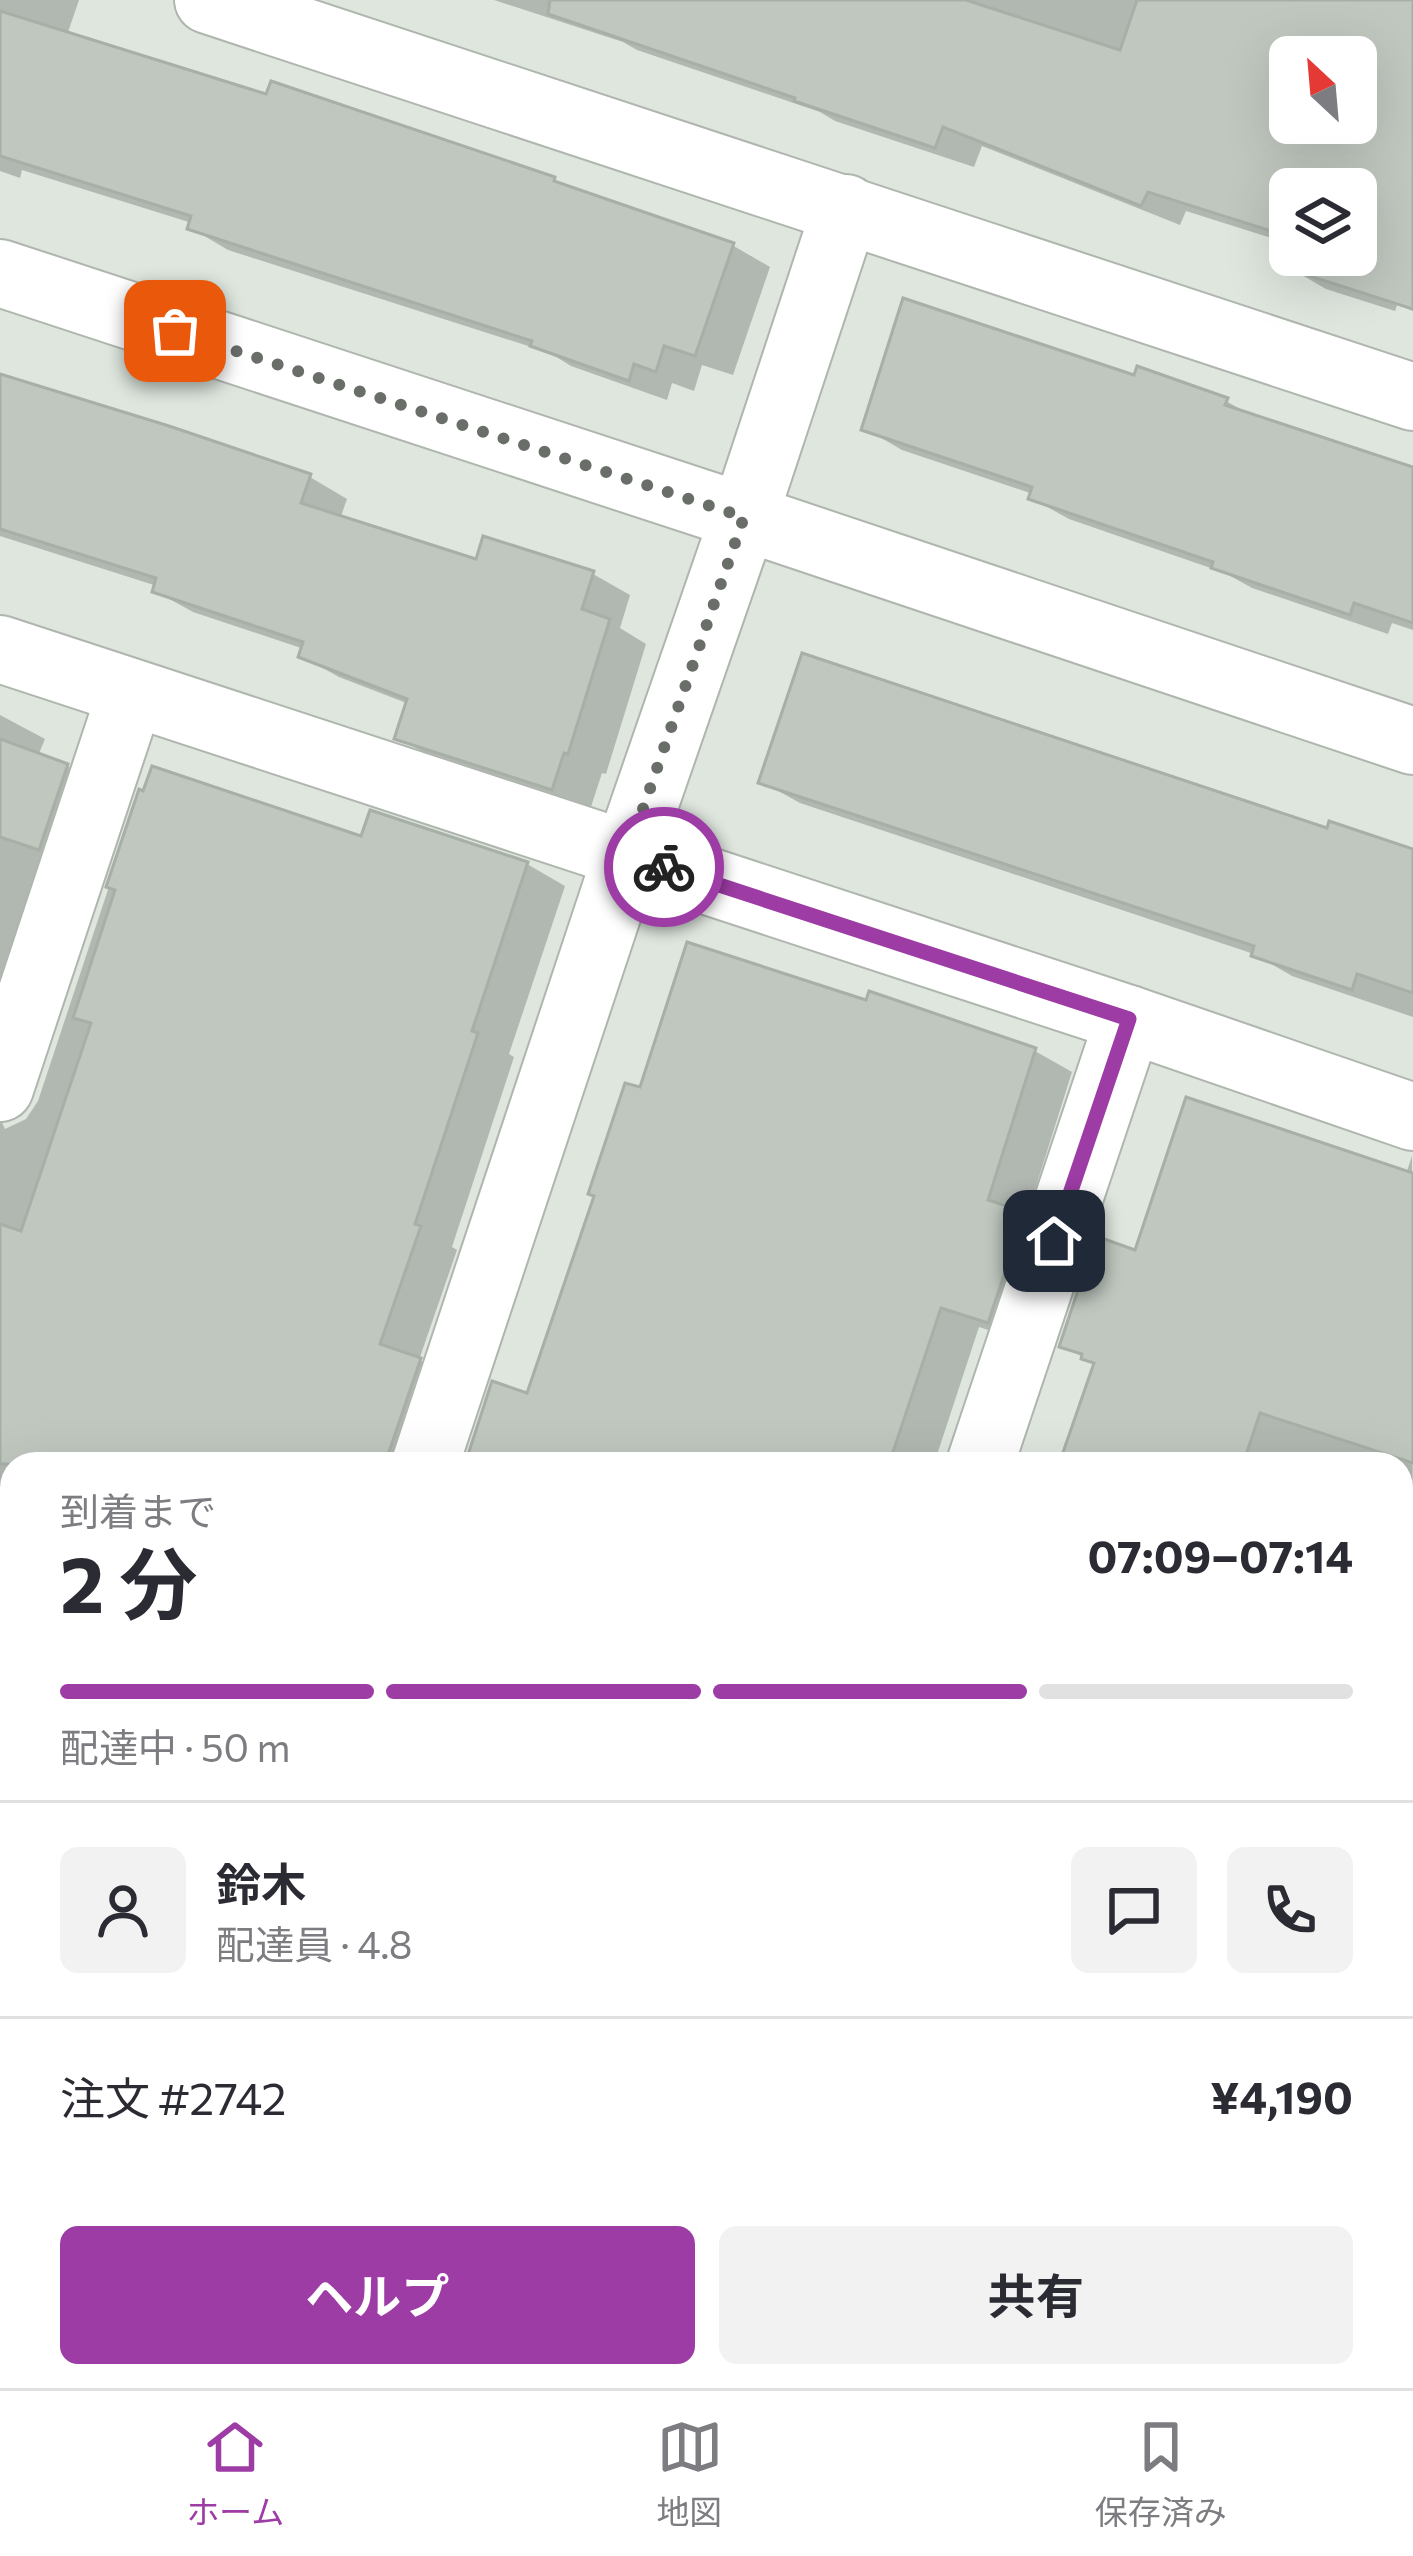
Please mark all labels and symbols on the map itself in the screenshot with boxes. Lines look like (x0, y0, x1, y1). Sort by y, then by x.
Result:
north arrow (1269, 36, 1377, 144)
pin (124, 280, 226, 382)
courier (604, 807, 724, 927)
pin (1003, 1190, 1105, 1292)

